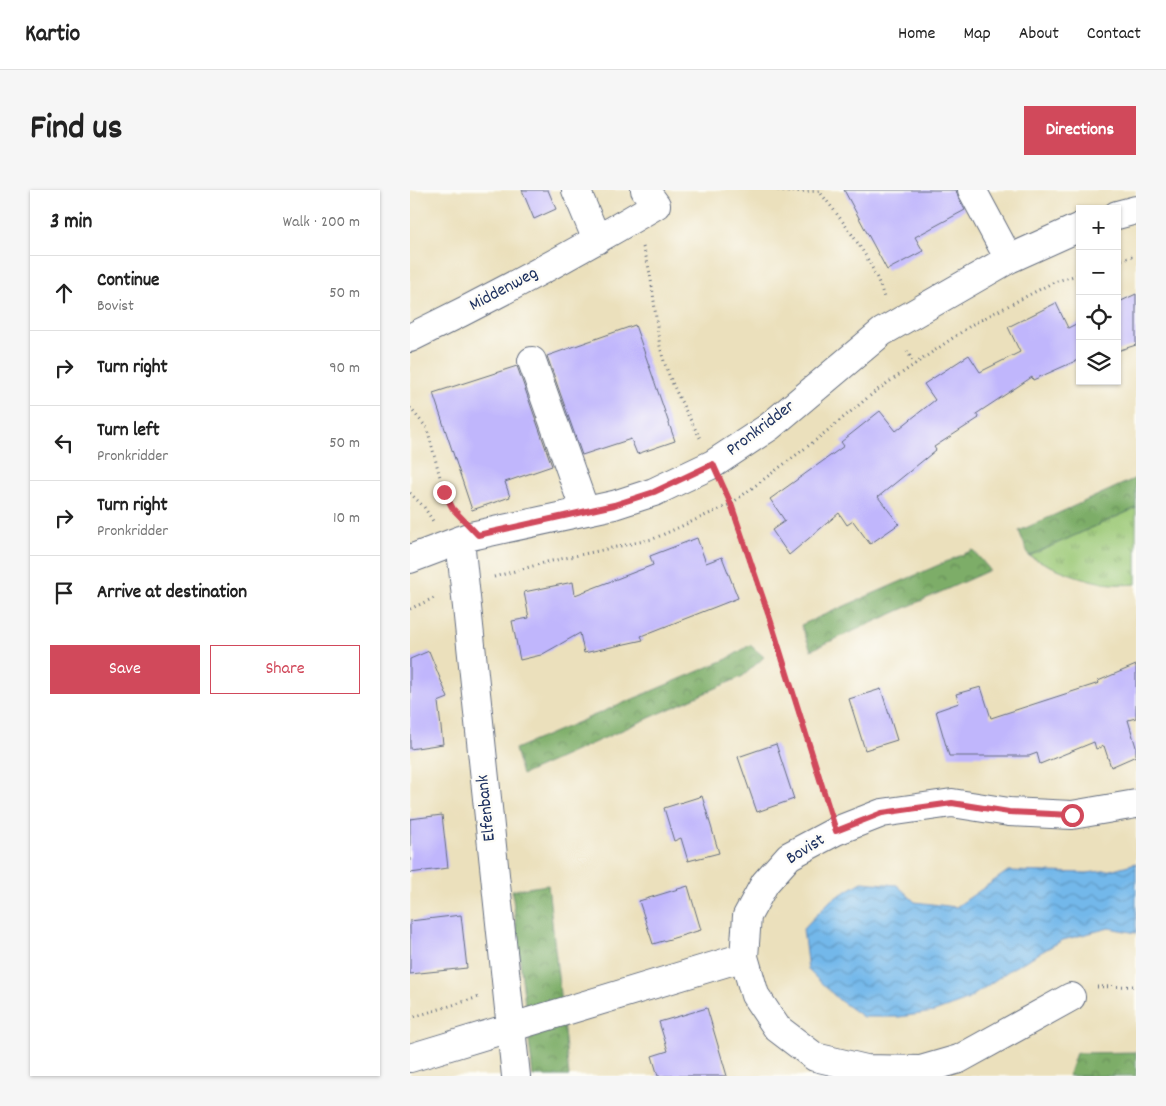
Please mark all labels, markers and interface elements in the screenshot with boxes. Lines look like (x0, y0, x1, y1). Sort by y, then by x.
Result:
text: Kartio (25, 18, 80, 52)
text: Home (898, 22, 935, 47)
text: Map (963, 22, 991, 47)
text: About (1019, 22, 1059, 47)
text: Contact (1087, 22, 1141, 47)
text: Find us (30, 105, 122, 155)
button: Directions (1024, 106, 1136, 155)
map controls (1076, 205, 1121, 385)
button: + (1076, 205, 1121, 250)
text: 3 min (50, 208, 92, 238)
text: Walk · 200 m (283, 211, 360, 234)
button: − (1076, 250, 1121, 295)
street label: Middenweg (465, 261, 543, 318)
text: Continue (97, 268, 159, 295)
icon: ahead (50, 279, 78, 307)
text: 50 m (329, 282, 360, 305)
text: Bovist (97, 295, 134, 318)
button: locate (1076, 295, 1121, 340)
button: layers (1076, 340, 1121, 385)
icon: right (50, 354, 78, 382)
text: Turn right (97, 355, 168, 382)
text: 90 m (329, 357, 360, 380)
street label: Pronkridder (722, 395, 801, 463)
text: Turn left (97, 418, 160, 445)
icon: left (50, 429, 78, 457)
text: 50 m (329, 432, 360, 455)
text: Pronkridder (97, 445, 168, 468)
route end (433, 481, 456, 504)
text: Turn right (97, 493, 168, 520)
icon: right (50, 504, 78, 532)
text: 10 m (333, 507, 360, 530)
text: Pronkridder (97, 520, 168, 543)
icon: arrive (50, 579, 78, 607)
text: Arrive at destination (97, 580, 247, 607)
button: Save (50, 645, 200, 694)
button: Share (210, 645, 360, 694)
street label: Elfenbank (471, 773, 503, 843)
route start (1061, 804, 1084, 827)
street label: Bovist (782, 828, 831, 872)

